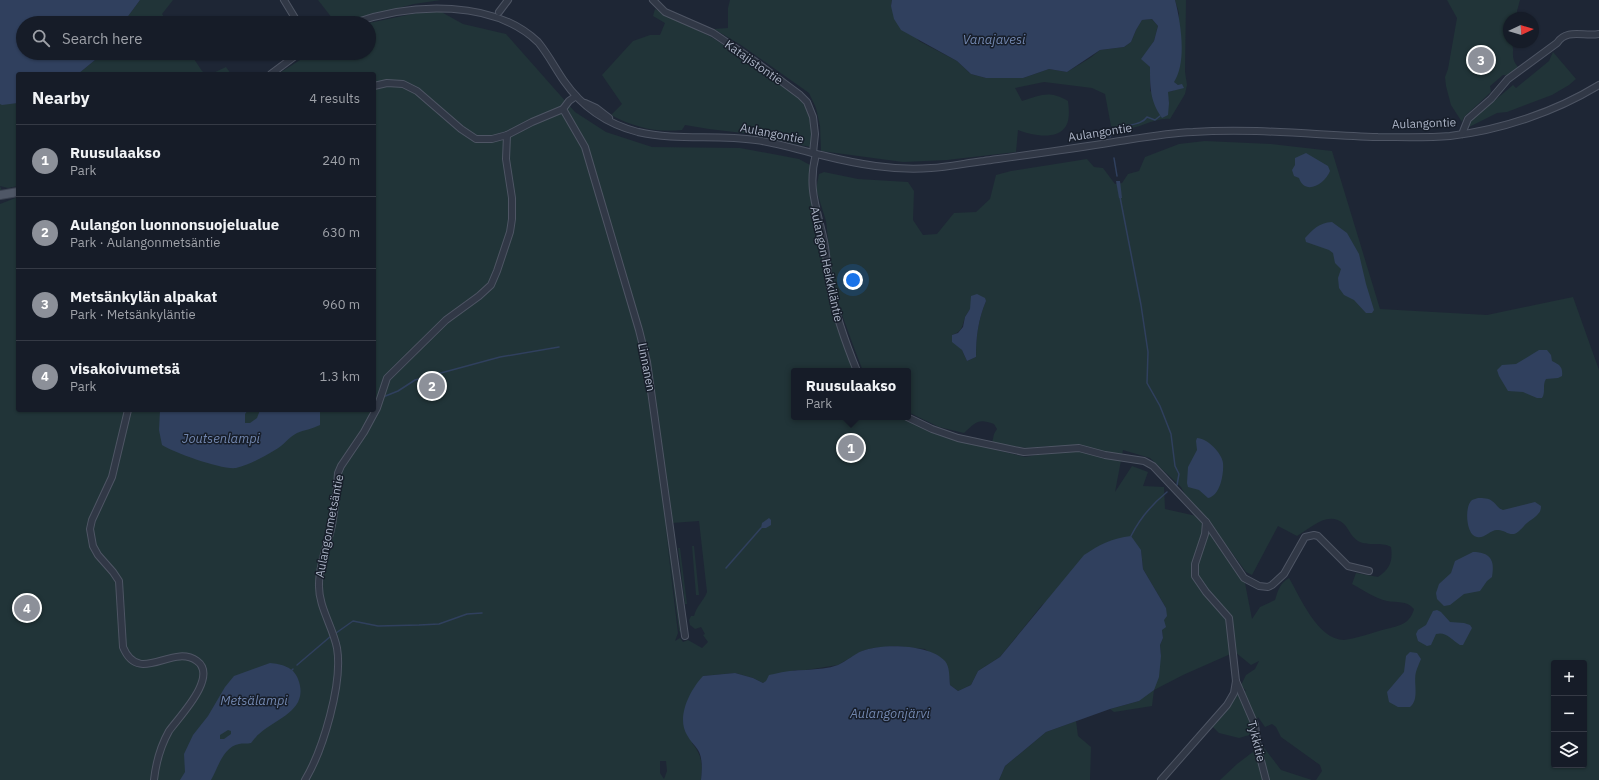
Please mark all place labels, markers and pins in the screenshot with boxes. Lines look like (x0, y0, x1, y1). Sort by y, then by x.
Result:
pin: 3 (1468, 45, 1494, 75)
pin: 2 (419, 371, 445, 401)
pin: 1 (838, 433, 864, 463)
pin: 4 (14, 593, 40, 623)

